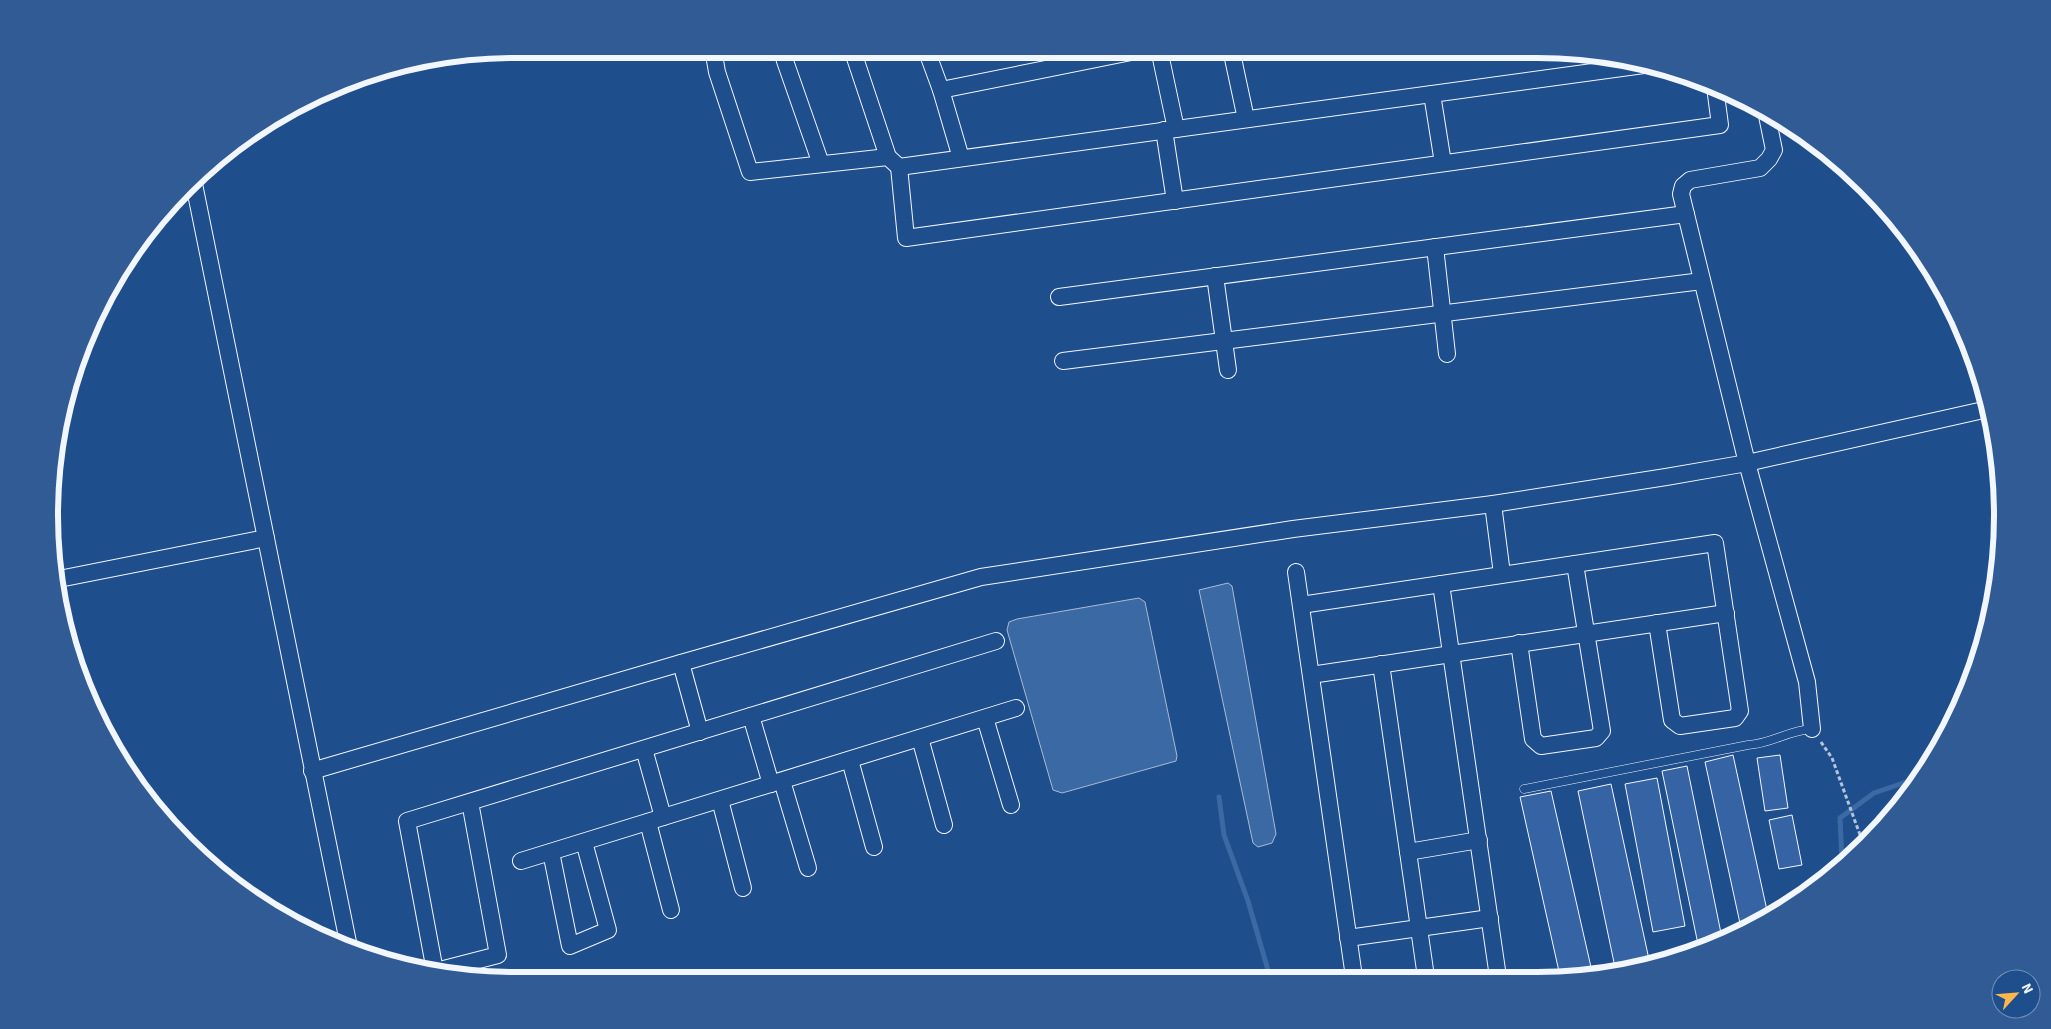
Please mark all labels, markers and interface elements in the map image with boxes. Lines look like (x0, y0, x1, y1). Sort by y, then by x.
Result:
north arrow (1991, 969, 2041, 1019)
text: N (2016, 980, 2038, 997)

